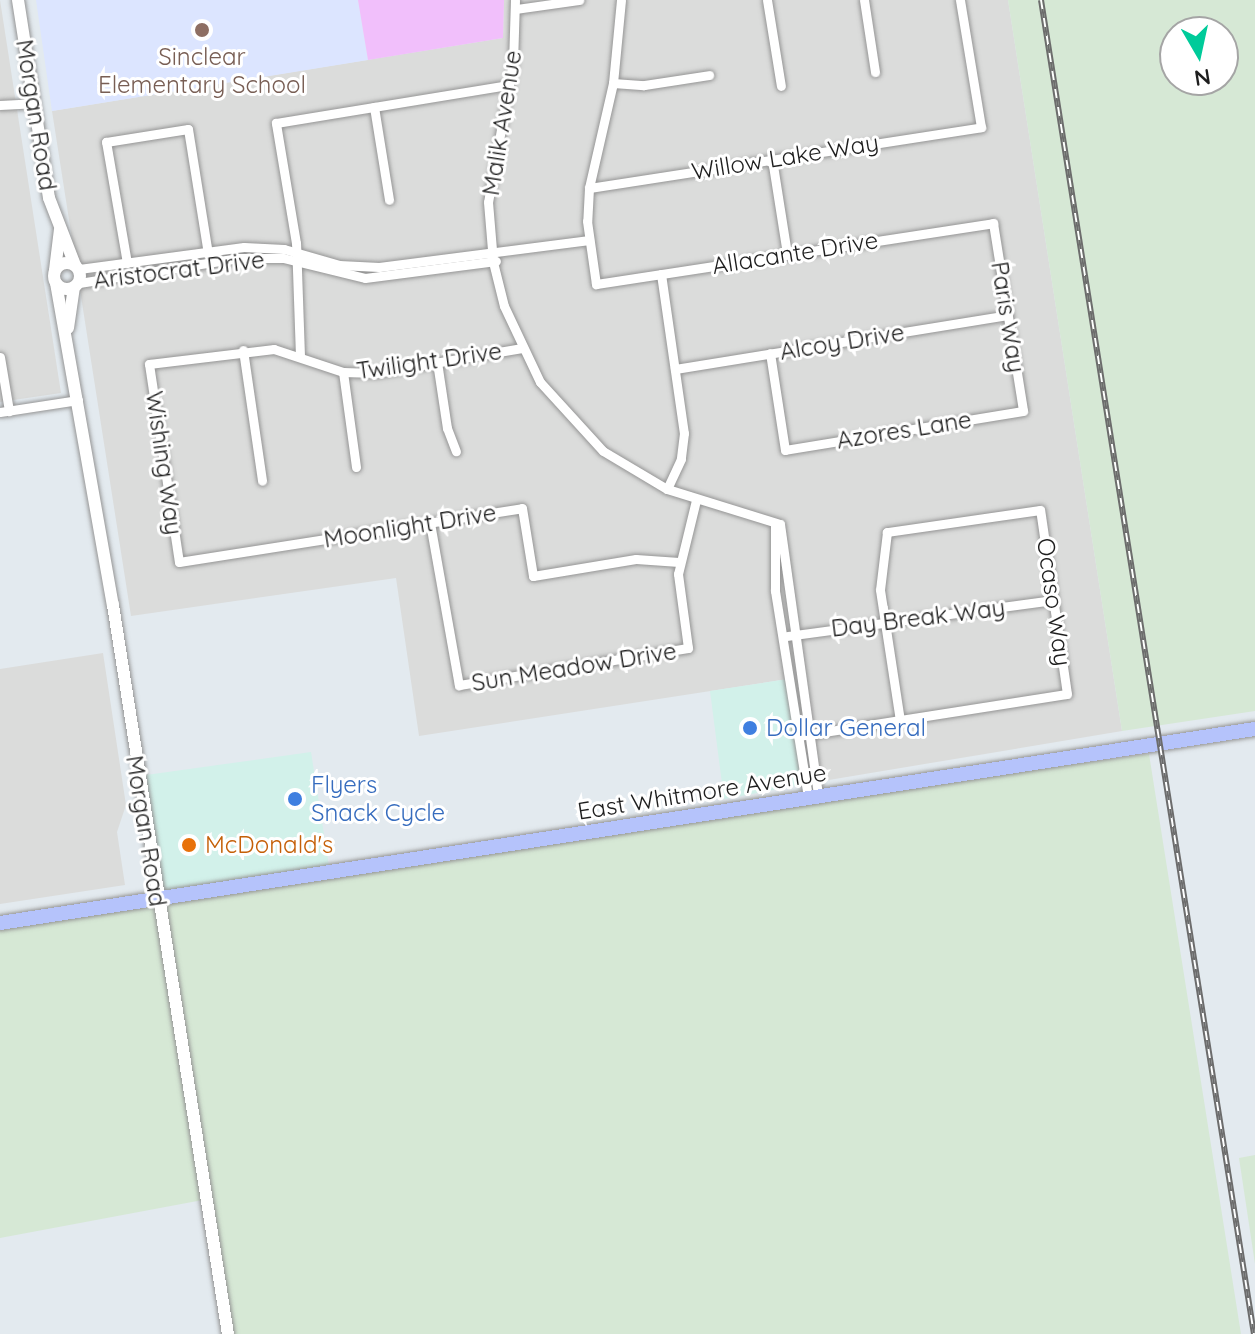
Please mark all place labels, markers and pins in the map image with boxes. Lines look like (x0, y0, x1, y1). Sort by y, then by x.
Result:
marker: Sinclear Elementary School (193, 21, 211, 39)
place label: Sinclear Elementary School (98, 43, 306, 99)
place label: Dollar General (766, 714, 926, 742)
marker: Dollar General (741, 719, 759, 737)
place label: Flyers Snack Cycle (311, 771, 445, 827)
marker: Flyers Snack Cycle (286, 790, 304, 808)
place label: McDonald's (205, 831, 333, 859)
marker: McDonald's (180, 836, 198, 854)

